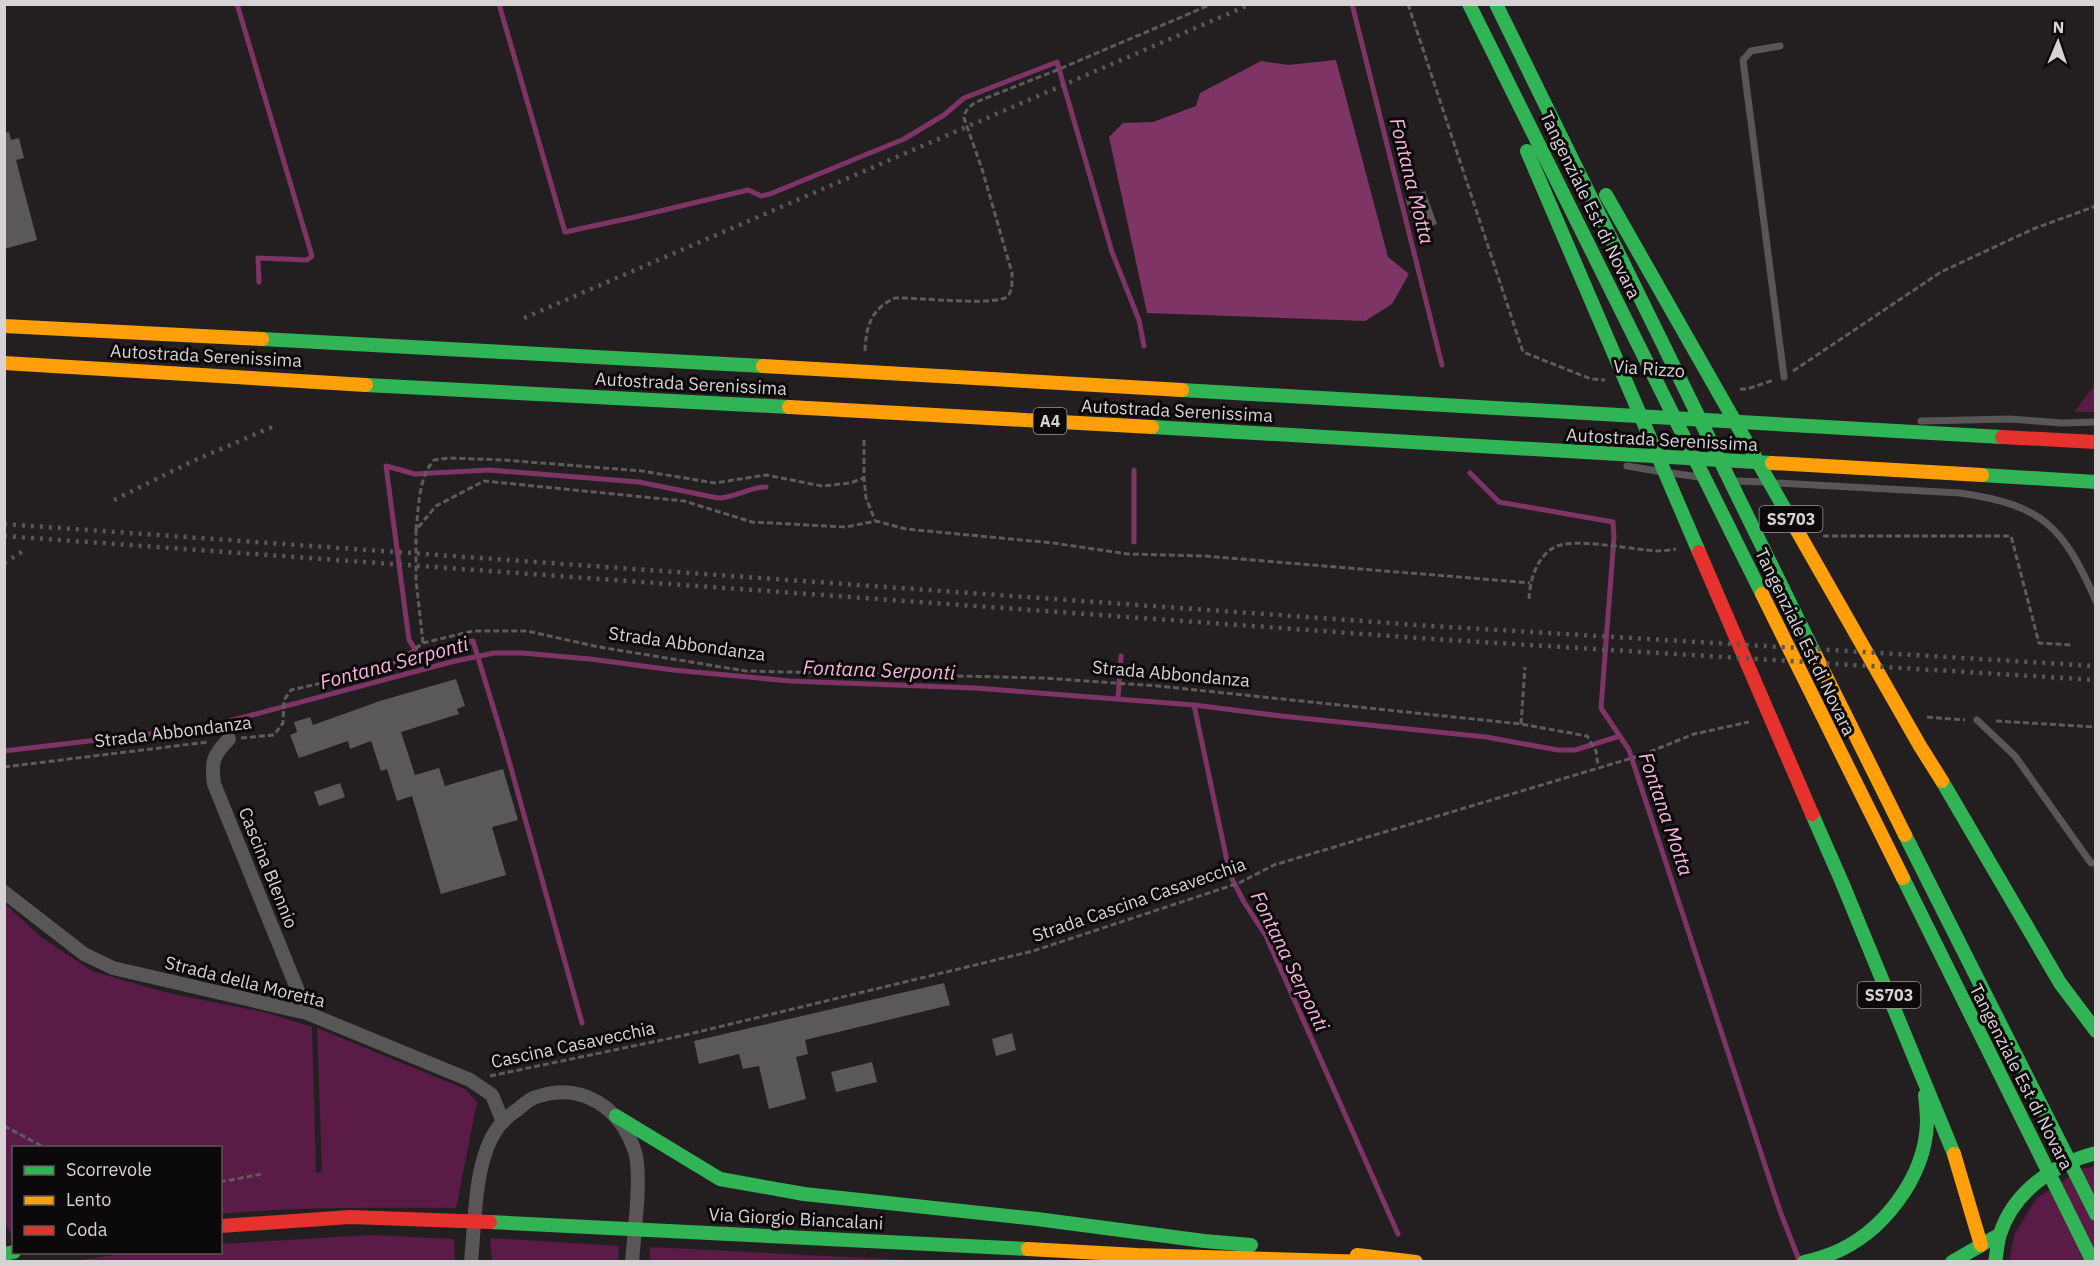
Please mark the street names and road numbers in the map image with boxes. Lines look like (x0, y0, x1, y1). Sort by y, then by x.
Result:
street label: Tangenziale Est di Novara (1535, 107, 1646, 303)
street label: Autostrada Serenissima (109, 339, 303, 372)
street label: Via Rizzo (1612, 355, 1686, 382)
street label: Autostrada Serenissima (594, 367, 788, 400)
street label: Autostrada Serenissima (1080, 394, 1274, 427)
road number: A4 (1034, 408, 1066, 434)
street label: Autostrada Serenissima (1565, 423, 1759, 456)
road number: SS703 (1760, 506, 1822, 532)
street label: Tangenziale Est di Novara (1750, 544, 1861, 740)
street label: Strada Abbondanza (607, 621, 767, 666)
street label: Strada Abbondanza (1091, 655, 1251, 692)
street label: Strada Abbondanza (93, 710, 253, 753)
street label: Cascina Blennio (234, 804, 303, 932)
street label: Strada Cascina Casavecchia (1029, 852, 1249, 947)
street label: Strada della Moretta (163, 950, 328, 1013)
street label: Tangenziale Est di Novara (1964, 980, 2079, 1174)
road number: SS703 (1858, 982, 1920, 1008)
street label: Cascina Casavecchia (489, 1016, 657, 1073)
street label: Via Giorgio Biancalani (708, 1202, 884, 1235)

